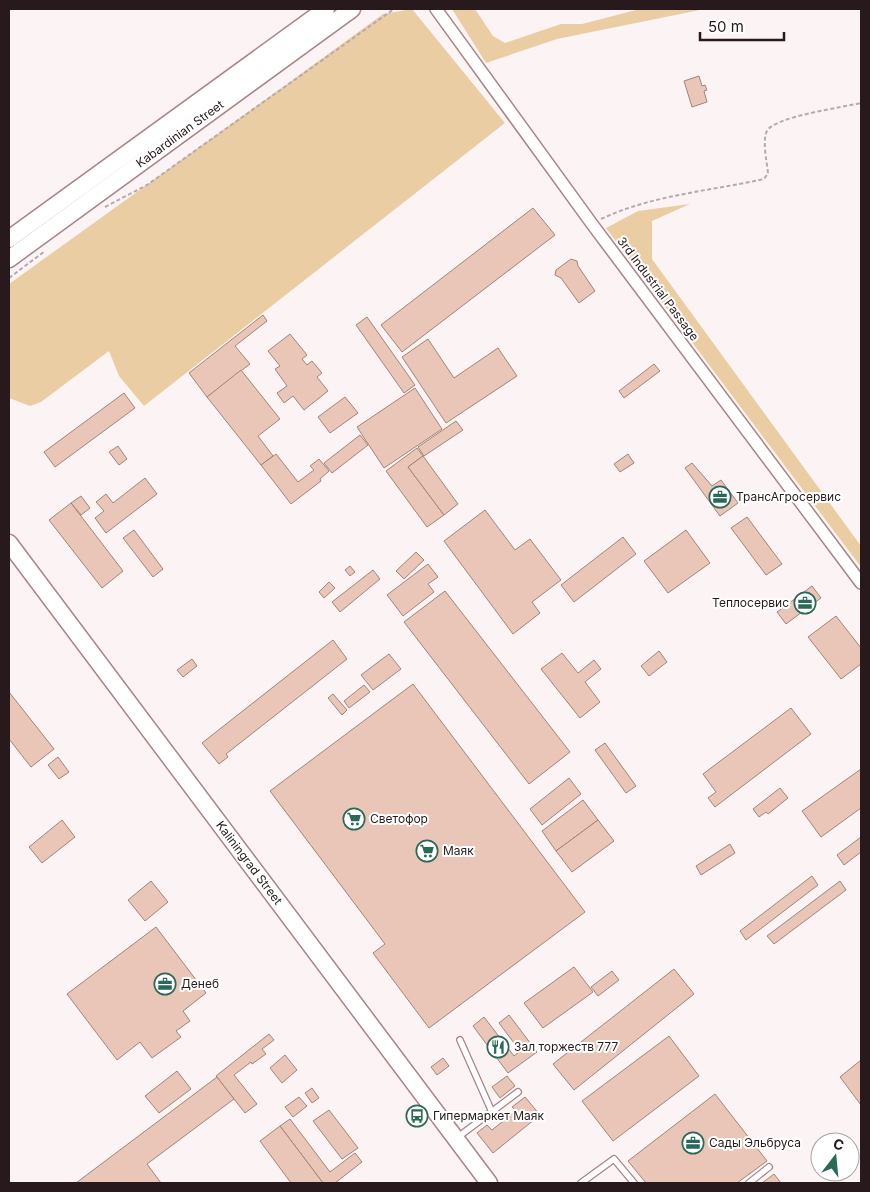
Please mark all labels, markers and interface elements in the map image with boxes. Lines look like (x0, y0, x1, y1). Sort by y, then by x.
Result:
scale bar (700, 10, 784, 42)
text: 50 m (708, 17, 744, 36)
street label: Kabardinian Street (133, 97, 226, 170)
street label: 3rd Industrial Passage (614, 234, 702, 344)
office icon: ТрансАгросервис (708, 485, 732, 509)
place label: ТрансАгросервис (736, 489, 841, 504)
office icon: Теплосервис (793, 591, 817, 615)
place label: Теплосервис (712, 595, 789, 610)
supermarket icon: Светофор (342, 807, 366, 831)
place label: Светофор (370, 811, 428, 826)
street label: Kaliningrad Street (213, 818, 286, 908)
supermarket icon: Маяк (415, 839, 439, 863)
place label: Маяк (443, 843, 474, 858)
office icon: Денеб (153, 972, 177, 996)
place label: Денеб (181, 976, 219, 991)
restaurant icon: Зал торжеств 777 (486, 1035, 510, 1059)
place label: Зал торжеств 777 (514, 1039, 618, 1054)
bus stop icon: Гипермаркет Маяк (405, 1104, 429, 1128)
place label: Гипермаркет Маяк (433, 1108, 545, 1123)
office icon: Сады Эльбруса (681, 1131, 705, 1155)
north arrow (810, 1132, 860, 1182)
text: С (831, 1134, 846, 1154)
place label: Сады Эльбруса (709, 1135, 801, 1150)

